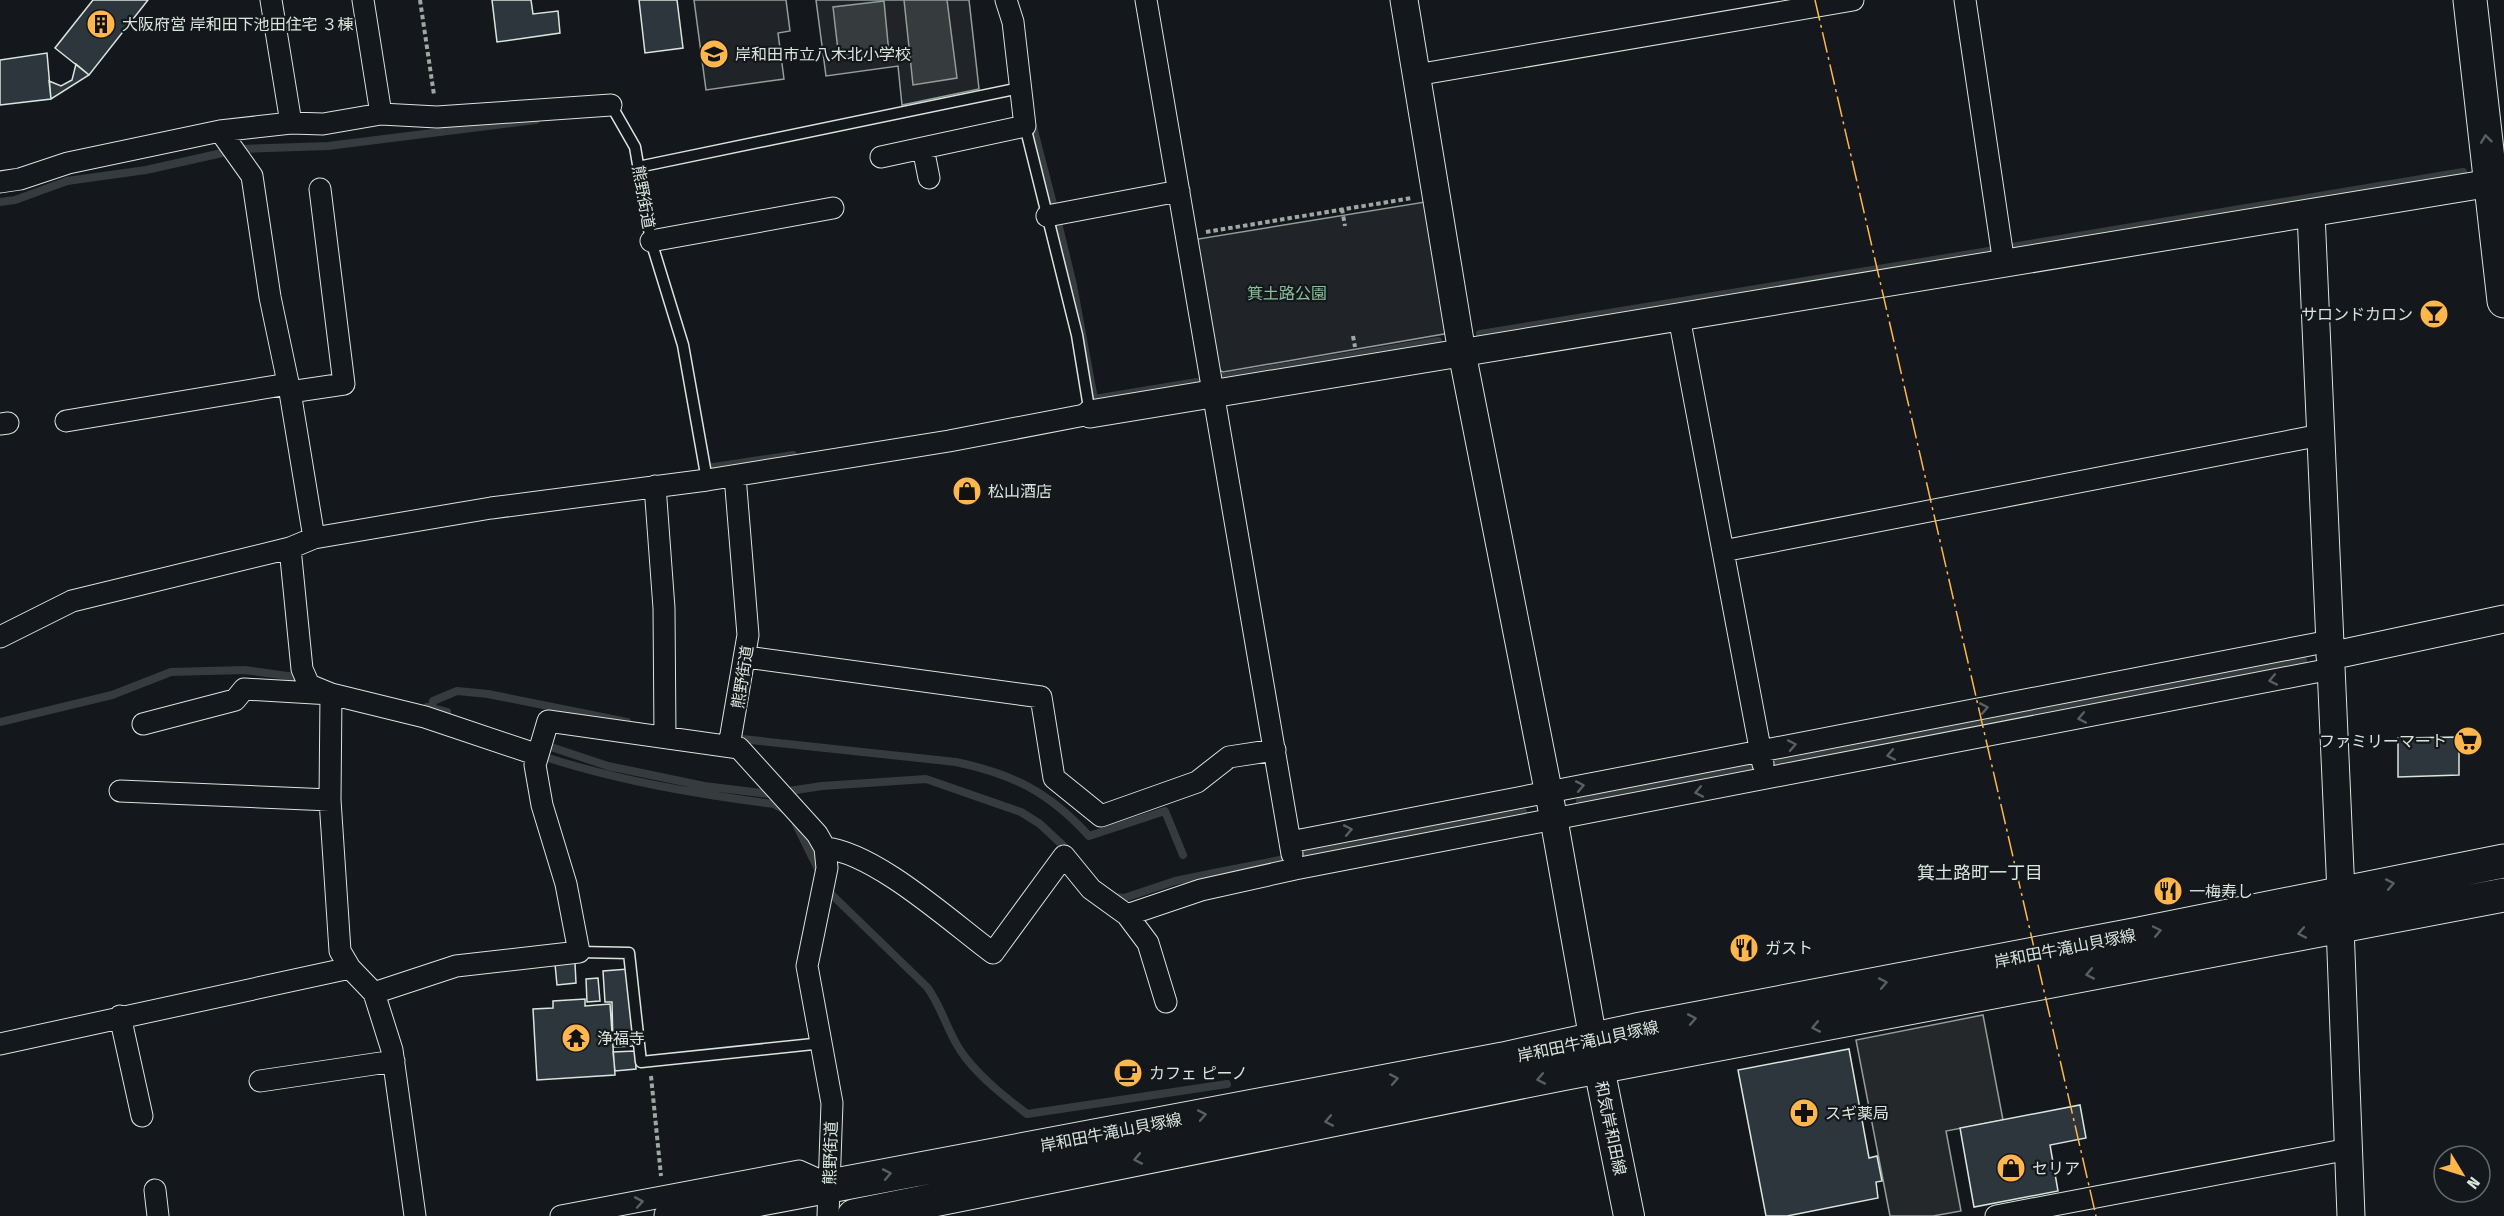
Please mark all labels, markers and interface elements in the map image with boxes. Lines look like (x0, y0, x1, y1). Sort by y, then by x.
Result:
building icon: 大阪府営 岸和田下池田住宅 ３棟 (85, 8, 117, 40)
place label: 大阪府営 岸和田下池田住宅 ３棟 (122, 15, 354, 34)
school or university icon: 岸和田市立八木北小学校 (698, 38, 730, 70)
place label: 岸和田市立八木北小学校 (735, 45, 911, 64)
one-way arrow (2481, 134, 2493, 143)
street label: 熊野街道 (629, 164, 658, 230)
park label: 箕土路公園 (1247, 284, 1327, 303)
bar icon: サロンドカロン (2418, 298, 2450, 330)
place label: サロンドカロン (2301, 305, 2413, 324)
shop icon: 松山酒店 (951, 475, 983, 507)
place label: 松山酒店 (988, 482, 1052, 501)
street label: 熊野街道 (728, 644, 757, 710)
one-way arrow (2269, 673, 2279, 686)
one-way arrow (1979, 702, 1989, 715)
one-way arrow (2077, 711, 2087, 724)
supermarket icon: ファミリーマート (2452, 725, 2484, 757)
place label: ファミリーマート (2319, 732, 2447, 751)
one-way arrow (1787, 739, 1797, 752)
one-way arrow (1886, 748, 1896, 761)
one-way arrow (1575, 780, 1585, 793)
one-way arrow (1694, 785, 1704, 798)
one-way arrow (1343, 825, 1352, 837)
district label: 箕土路町一丁目 (1917, 862, 2043, 884)
restaurant icon: 一梅寿し (2152, 875, 2184, 907)
one-way arrow (2384, 878, 2394, 891)
place label: 一梅寿し (2189, 882, 2253, 901)
street label: 岸和田牛滝山貝塚線 (1993, 925, 2138, 972)
one-way arrow (2152, 925, 2162, 938)
one-way arrow (2297, 926, 2307, 939)
restaurant icon: ガスト (1728, 932, 1760, 964)
place label: ガスト (1765, 939, 1813, 958)
one-way arrow (2085, 967, 2095, 980)
one-way arrow (1878, 977, 1888, 990)
one-way arrow (1686, 1013, 1696, 1026)
street label: 岸和田牛滝山貝塚線 (1516, 1017, 1661, 1066)
one-way arrow (1811, 1020, 1821, 1033)
temple icon: 浄福寺 (560, 1022, 592, 1054)
place label: 浄福寺 (597, 1029, 645, 1048)
cafe icon: カフェ ピーノ (1112, 1057, 1144, 1089)
place label: カフェ ピーノ (1149, 1064, 1248, 1083)
one-way arrow (1536, 1071, 1546, 1084)
one-way arrow (1389, 1073, 1399, 1086)
street label: 和気岸和田線 (1591, 1079, 1630, 1177)
pharmacy icon: スギ薬局 (1788, 1097, 1820, 1129)
place label: スギ薬局 (1825, 1104, 1889, 1123)
street label: 岸和田牛滝山貝塚線 (1039, 1109, 1184, 1156)
one-way arrow (1197, 1109, 1207, 1122)
one-way arrow (1324, 1114, 1334, 1127)
street label: 熊野街道 (820, 1121, 841, 1185)
north arrow (2432, 1144, 2492, 1204)
one-way arrow (1133, 1152, 1143, 1165)
shop icon: セリア (1995, 1152, 2027, 1184)
place label: セリア (2032, 1159, 2080, 1178)
one-way arrow (882, 1169, 892, 1181)
text: N (2463, 1173, 2484, 1193)
one-way arrow (634, 1196, 644, 1209)

